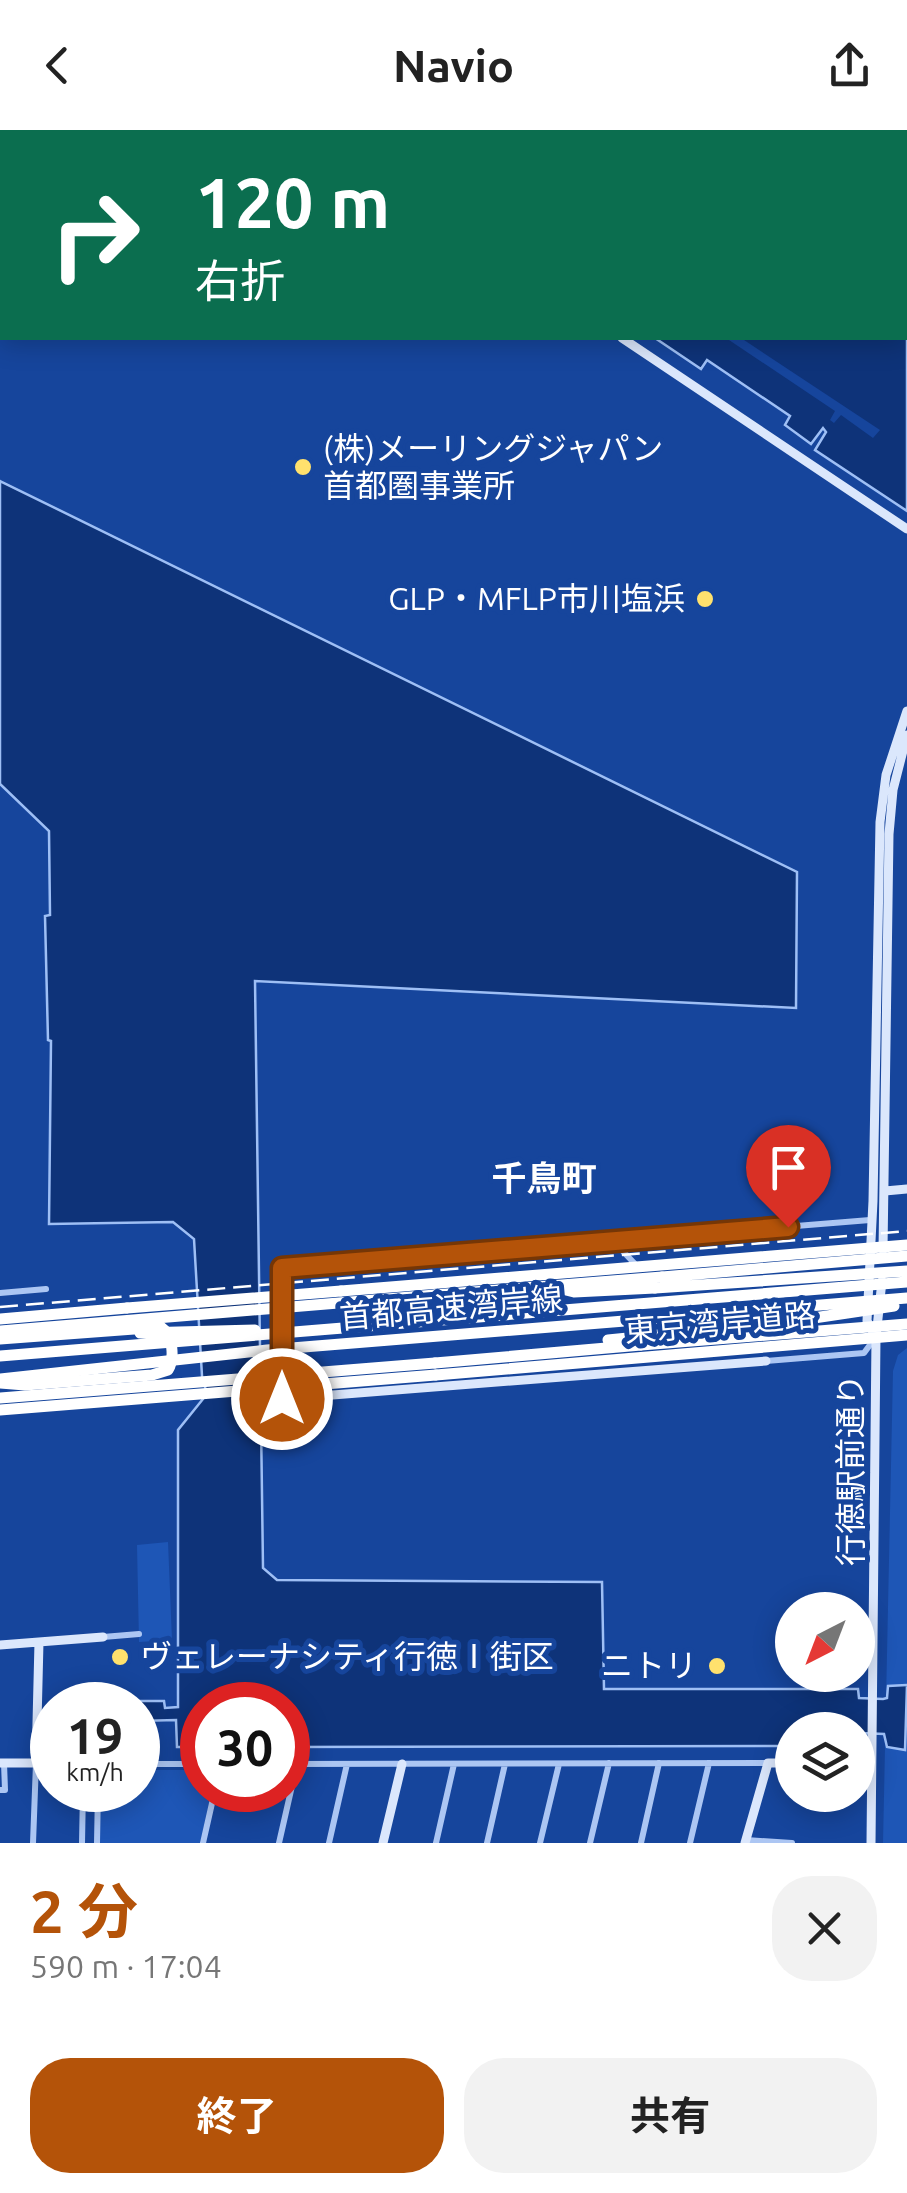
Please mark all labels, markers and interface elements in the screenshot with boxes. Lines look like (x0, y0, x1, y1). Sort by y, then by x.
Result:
icon: back (30, 38, 85, 93)
icon: share (822, 38, 877, 93)
text: Navio (393, 40, 514, 91)
text: 120 m (195, 163, 390, 241)
icon: right (30, 170, 160, 300)
text: 右折 (195, 255, 285, 306)
place label: (株)メーリングジャパン 首都圏事業所 (323, 430, 663, 503)
marker: (株)メーリングジャパン 首都圏事業所 (292, 456, 314, 478)
place label: GLP・MFLP市川塩浜 (388, 580, 685, 616)
marker: GLP・MFLP市川塩浜 (694, 588, 716, 610)
pin (746, 1125, 831, 1228)
icon: arrive (761, 1140, 816, 1195)
district label: 千鳥町 (491, 1158, 597, 1198)
street label: 首都高速湾岸線 (338, 1279, 564, 1335)
street label: 東京湾岸道路 (623, 1296, 817, 1348)
position arrow (230, 1347, 334, 1451)
street label: 行徳駅前通り (832, 1374, 868, 1566)
north arrow (775, 1592, 875, 1692)
map controls (775, 1592, 875, 1812)
place label: ヴェレーナシティ行徳Ⅰ街区 (140, 1638, 554, 1674)
marker: ヴェレーナシティ行徳Ⅰ街区 (109, 1646, 131, 1668)
place label: ニトリ (601, 1647, 697, 1683)
marker: ニトリ (706, 1655, 728, 1677)
speed limit sign: 30 (180, 1682, 310, 1812)
text: 19 (67, 1707, 123, 1763)
button: layers (775, 1712, 875, 1812)
text: km/h (66, 1758, 124, 1786)
button: close (772, 1876, 877, 1981)
text: 2 分 (30, 1877, 138, 1944)
text: 590 m · 17:04 (30, 1948, 222, 1984)
button: 終了 (30, 2058, 444, 2173)
button: 共有 (464, 2058, 877, 2173)

